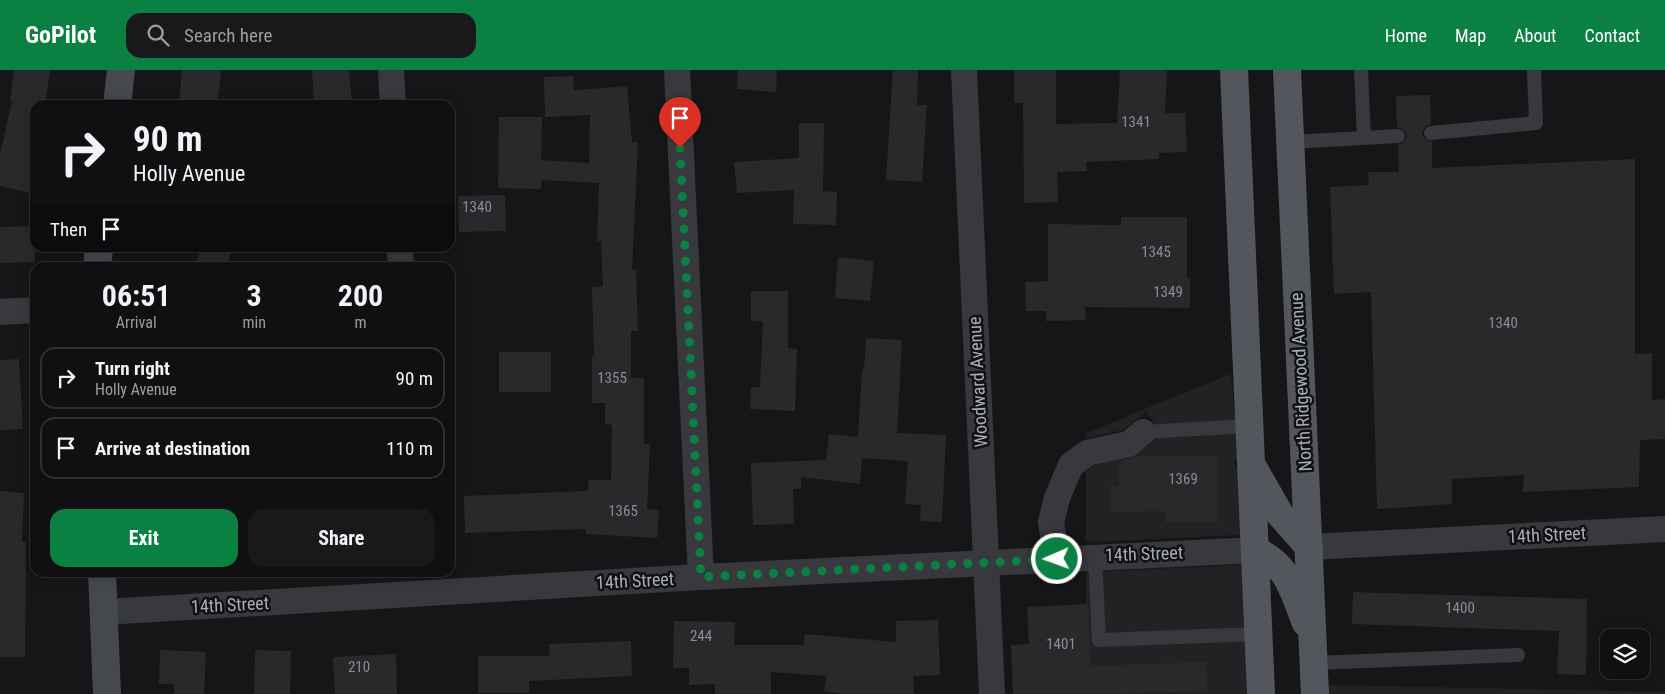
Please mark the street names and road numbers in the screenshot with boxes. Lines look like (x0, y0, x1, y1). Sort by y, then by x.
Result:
street label: North Ridgewood Avenue (1285, 292, 1316, 472)
street label: Woodward Avenue (964, 316, 991, 448)
street label: 14th Street (1507, 522, 1587, 547)
street label: 14th Street (1105, 542, 1183, 565)
street label: 14th Street (595, 568, 675, 593)
street label: 14th Street (190, 592, 270, 617)

